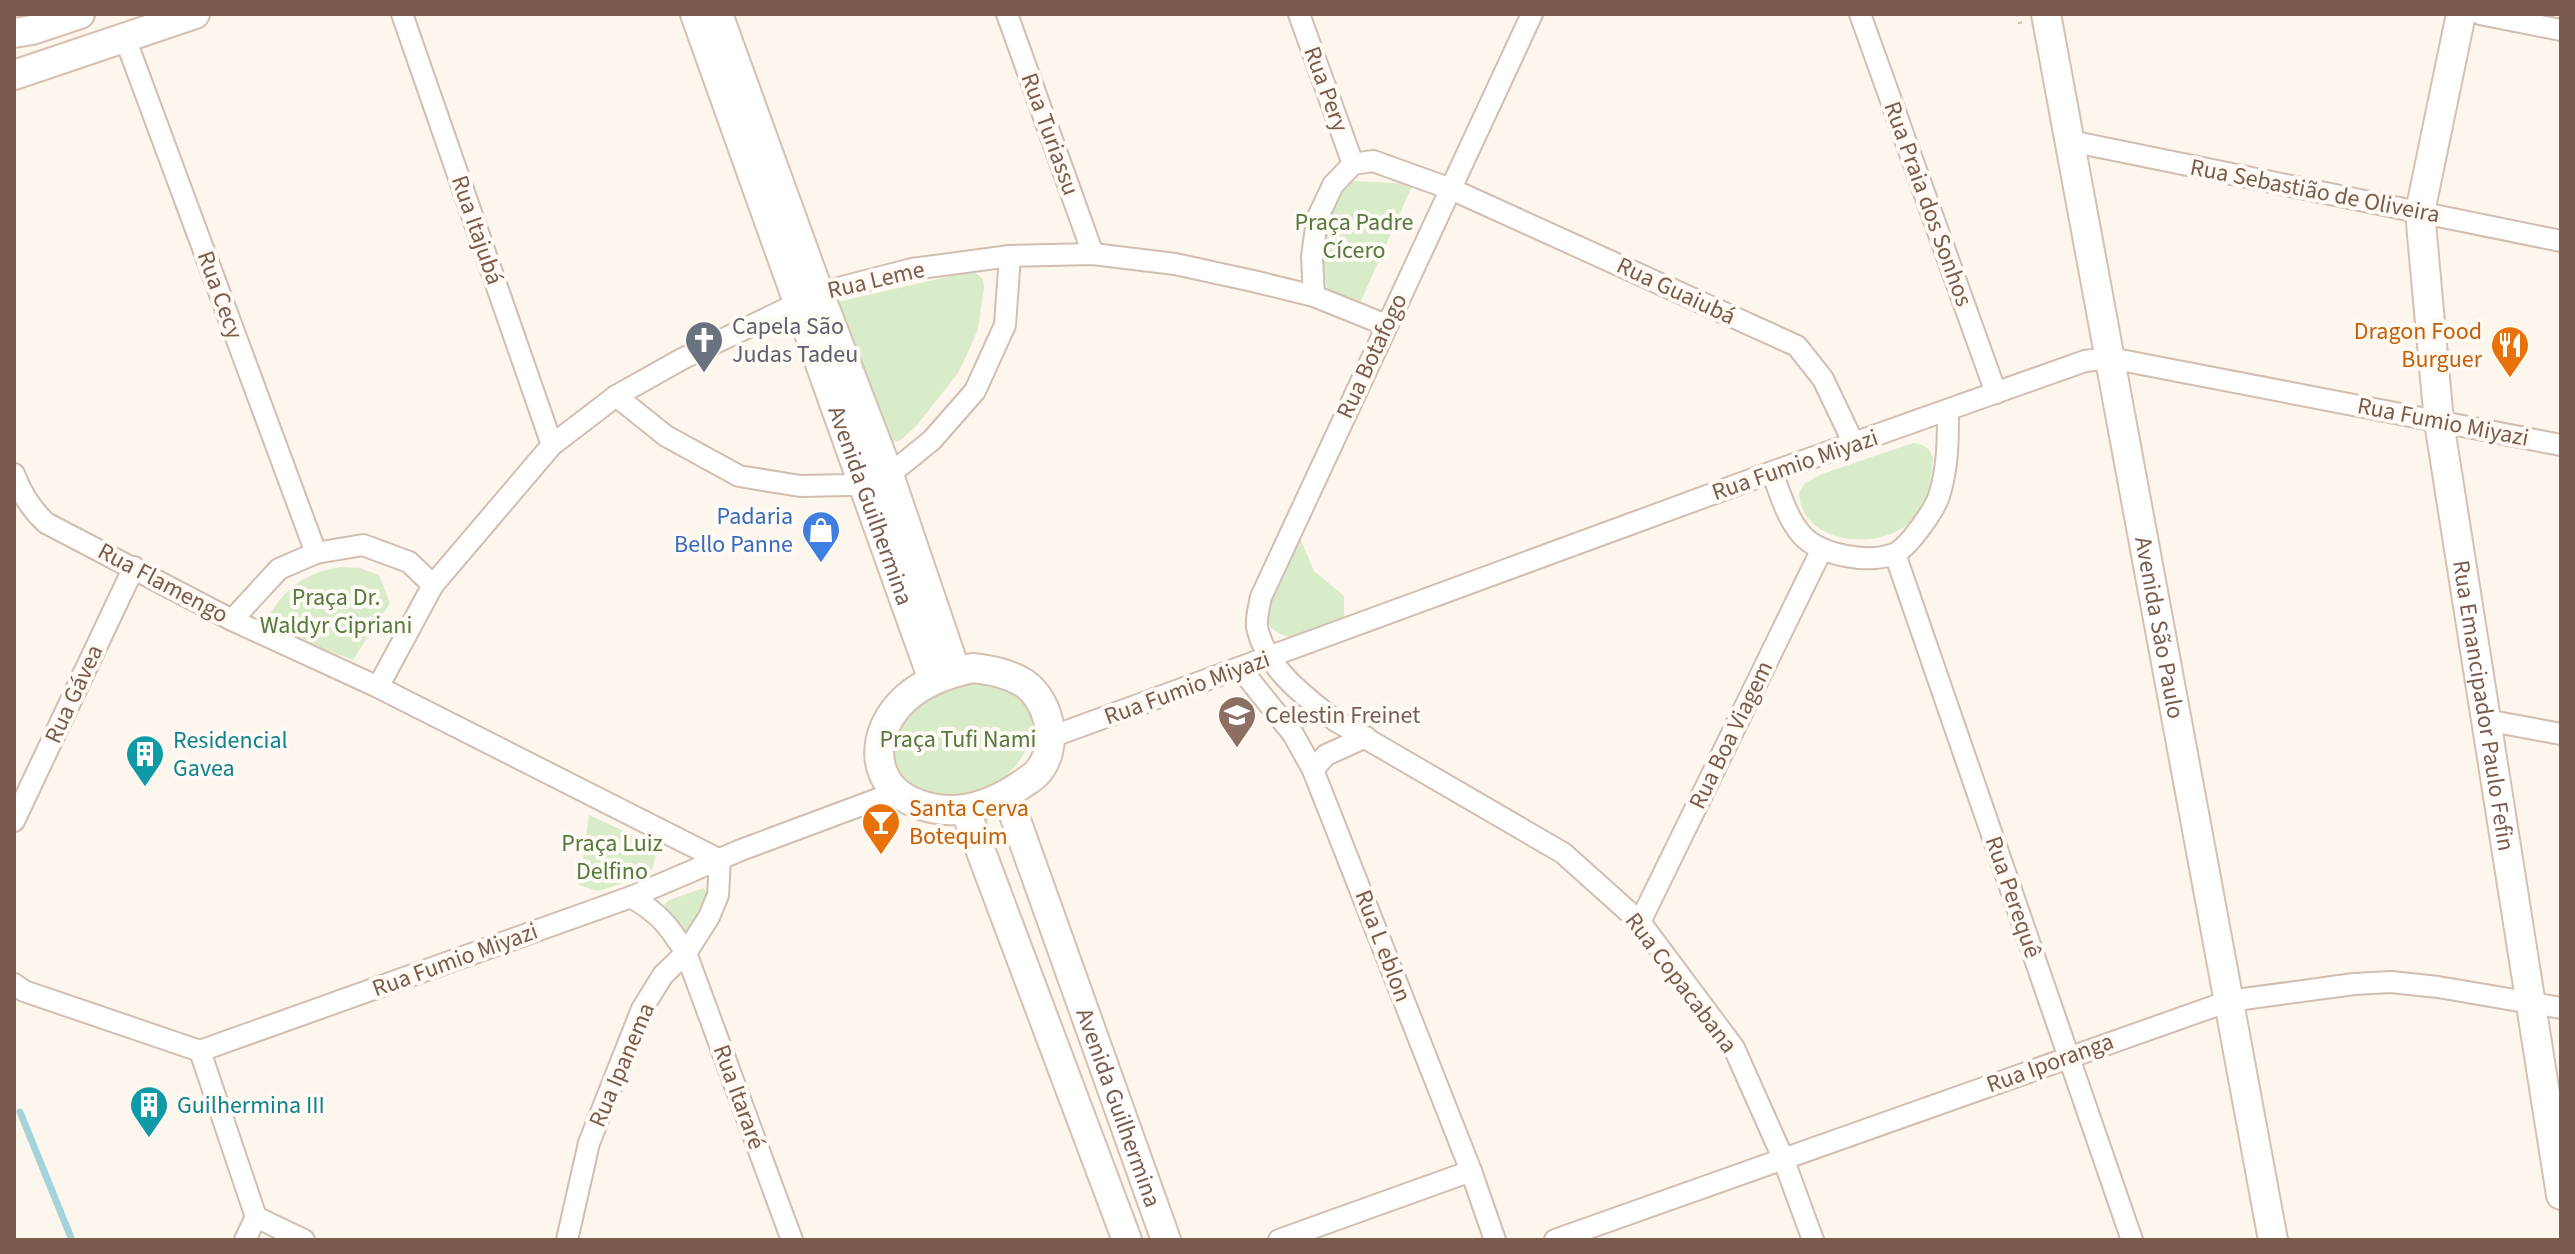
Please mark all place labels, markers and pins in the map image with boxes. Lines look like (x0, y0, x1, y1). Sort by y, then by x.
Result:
place label: Capela São Judas Tadeu (732, 309, 858, 372)
place label: Dragon Food Burguer (2354, 314, 2483, 377)
church icon: Capela São Judas Tadeu (683, 319, 725, 374)
restaurant icon: Dragon Food Burguer (2489, 324, 2531, 379)
place label: Padaria Bello Panne (674, 499, 793, 562)
shop icon: Padaria Bello Panne (800, 509, 842, 564)
school or university icon: Celestin Freinet (1216, 694, 1258, 749)
place label: Celestin Freinet (1265, 698, 1420, 733)
place label: Residencial Gavea (173, 723, 288, 786)
building icon: Residencial Gavea (124, 733, 166, 788)
place label: Santa Cerva Botequim (909, 791, 1029, 854)
bar icon: Santa Cerva Botequim (860, 801, 902, 856)
building icon: Guilhermina III (128, 1084, 170, 1139)
place label: Guilhermina III (177, 1088, 325, 1123)

